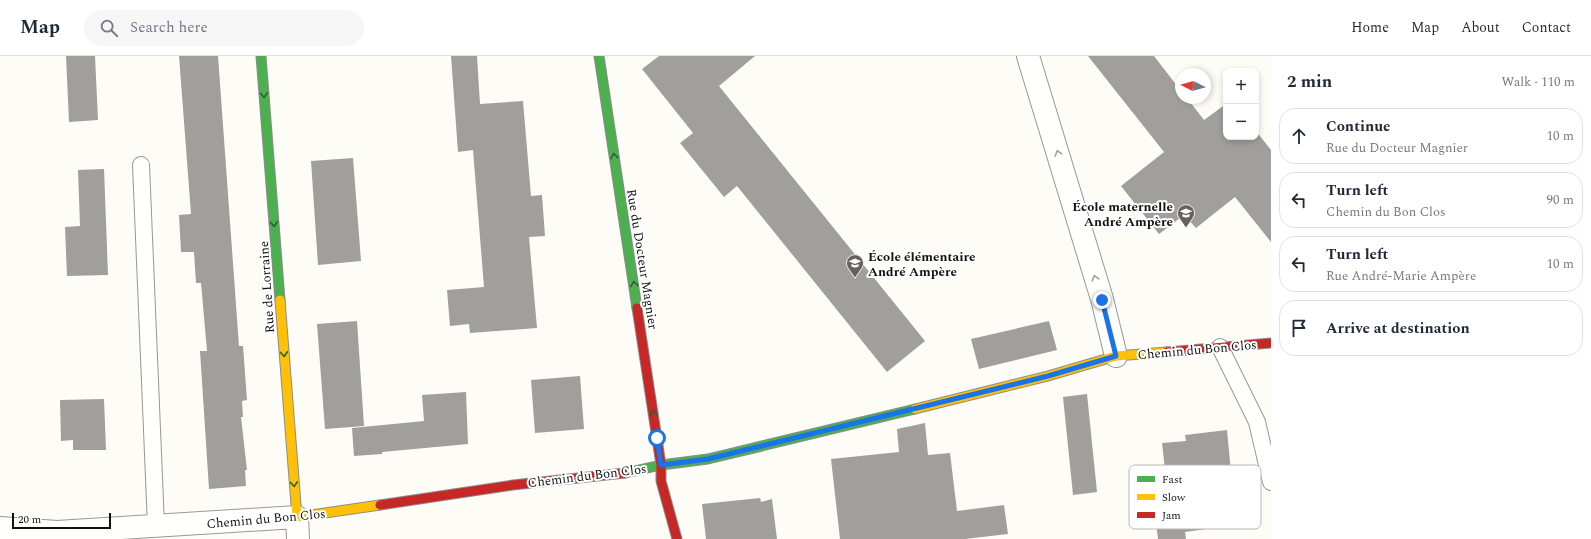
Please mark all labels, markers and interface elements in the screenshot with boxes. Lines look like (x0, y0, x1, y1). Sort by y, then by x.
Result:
search box (84, 10, 364, 46)
text: Map (20, 13, 60, 42)
text: Search here (130, 16, 208, 39)
icon: search (98, 17, 120, 39)
text: Home (1351, 17, 1389, 38)
text: Map (1411, 17, 1439, 38)
text: About (1461, 17, 1500, 38)
text: Contact (1522, 17, 1571, 38)
north arrow (1175, 68, 1211, 104)
map controls (1223, 68, 1259, 140)
button: + (1223, 68, 1259, 104)
text: 2 min (1287, 69, 1332, 95)
text: Walk · 110 m (1501, 72, 1575, 92)
one-way arrow (259, 92, 268, 98)
button: − (1223, 104, 1259, 140)
text: Continue (1326, 115, 1391, 138)
icon: ahead (1288, 125, 1310, 147)
text: 10 m (1547, 126, 1574, 146)
text: Rue du Docteur Magnier (1326, 138, 1468, 158)
one-way arrow (1054, 150, 1063, 157)
one-way arrow (610, 153, 619, 159)
text: Turn left (1326, 179, 1388, 202)
street label: Rue du Docteur Magnier (621, 187, 663, 331)
icon: left (1288, 189, 1310, 211)
text: 90 m (1547, 190, 1574, 210)
place label: École maternelle André Ampère (1072, 197, 1173, 232)
text: Chemin du Bon Clos (1326, 202, 1446, 222)
school or university icon: École maternelle André Ampère (1176, 203, 1196, 228)
one-way arrow (270, 221, 279, 228)
street label: Rue de Lorraine (254, 240, 280, 334)
text: Turn left (1326, 243, 1388, 266)
place label: École élémentaire André Ampère (868, 247, 975, 282)
school or university icon: École élémentaire André Ampère (845, 253, 865, 278)
icon: left (1288, 253, 1310, 275)
text: 10 m (1547, 254, 1574, 274)
text: Rue André-Marie Ampère (1326, 266, 1476, 286)
one-way arrow (1092, 274, 1100, 281)
one-way arrow (630, 281, 638, 287)
route end (1093, 291, 1111, 309)
icon: arrive (1288, 317, 1310, 339)
text: Arrive at destination (1326, 317, 1470, 340)
street label: Chemin du Bon Clos (1137, 335, 1257, 365)
one-way arrow (280, 351, 289, 357)
one-way arrow (649, 410, 658, 416)
route start (648, 429, 666, 447)
street label: Chemin du Bon Clos (527, 459, 648, 493)
legend (1129, 465, 1261, 529)
text: Fast (1162, 471, 1183, 488)
one-way arrow (290, 481, 299, 487)
text: Slow (1162, 489, 1186, 506)
street label: Chemin du Bon Clos (206, 504, 326, 534)
text: Jam (1162, 507, 1181, 524)
scale bar (12, 511, 111, 530)
text: 20 m (18, 511, 41, 528)

